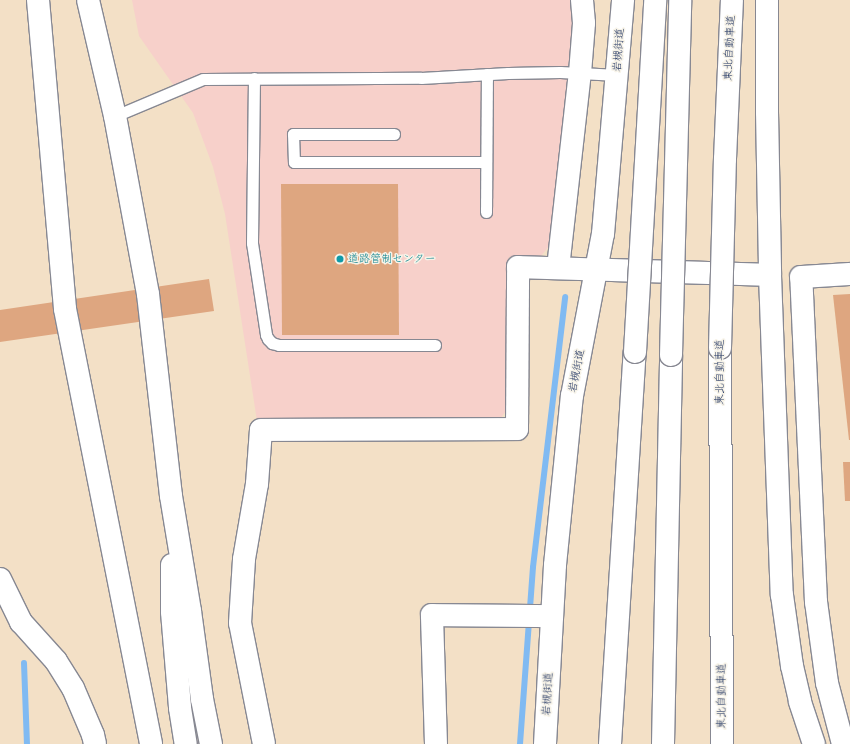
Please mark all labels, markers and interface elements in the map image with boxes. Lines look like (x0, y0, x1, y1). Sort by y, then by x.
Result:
street label: 東北自動車道 (722, 15, 738, 81)
street label: 岩槻街道 (611, 28, 627, 72)
place label: 道路管制センター (348, 252, 436, 266)
marker: 道路管制センター (335, 254, 345, 264)
street label: 東北自動車道 (713, 339, 727, 405)
street label: 岩槻街道 (566, 348, 588, 394)
street label: 東北自動車道 (715, 663, 729, 729)
street label: 岩槻街道 (540, 672, 556, 716)

